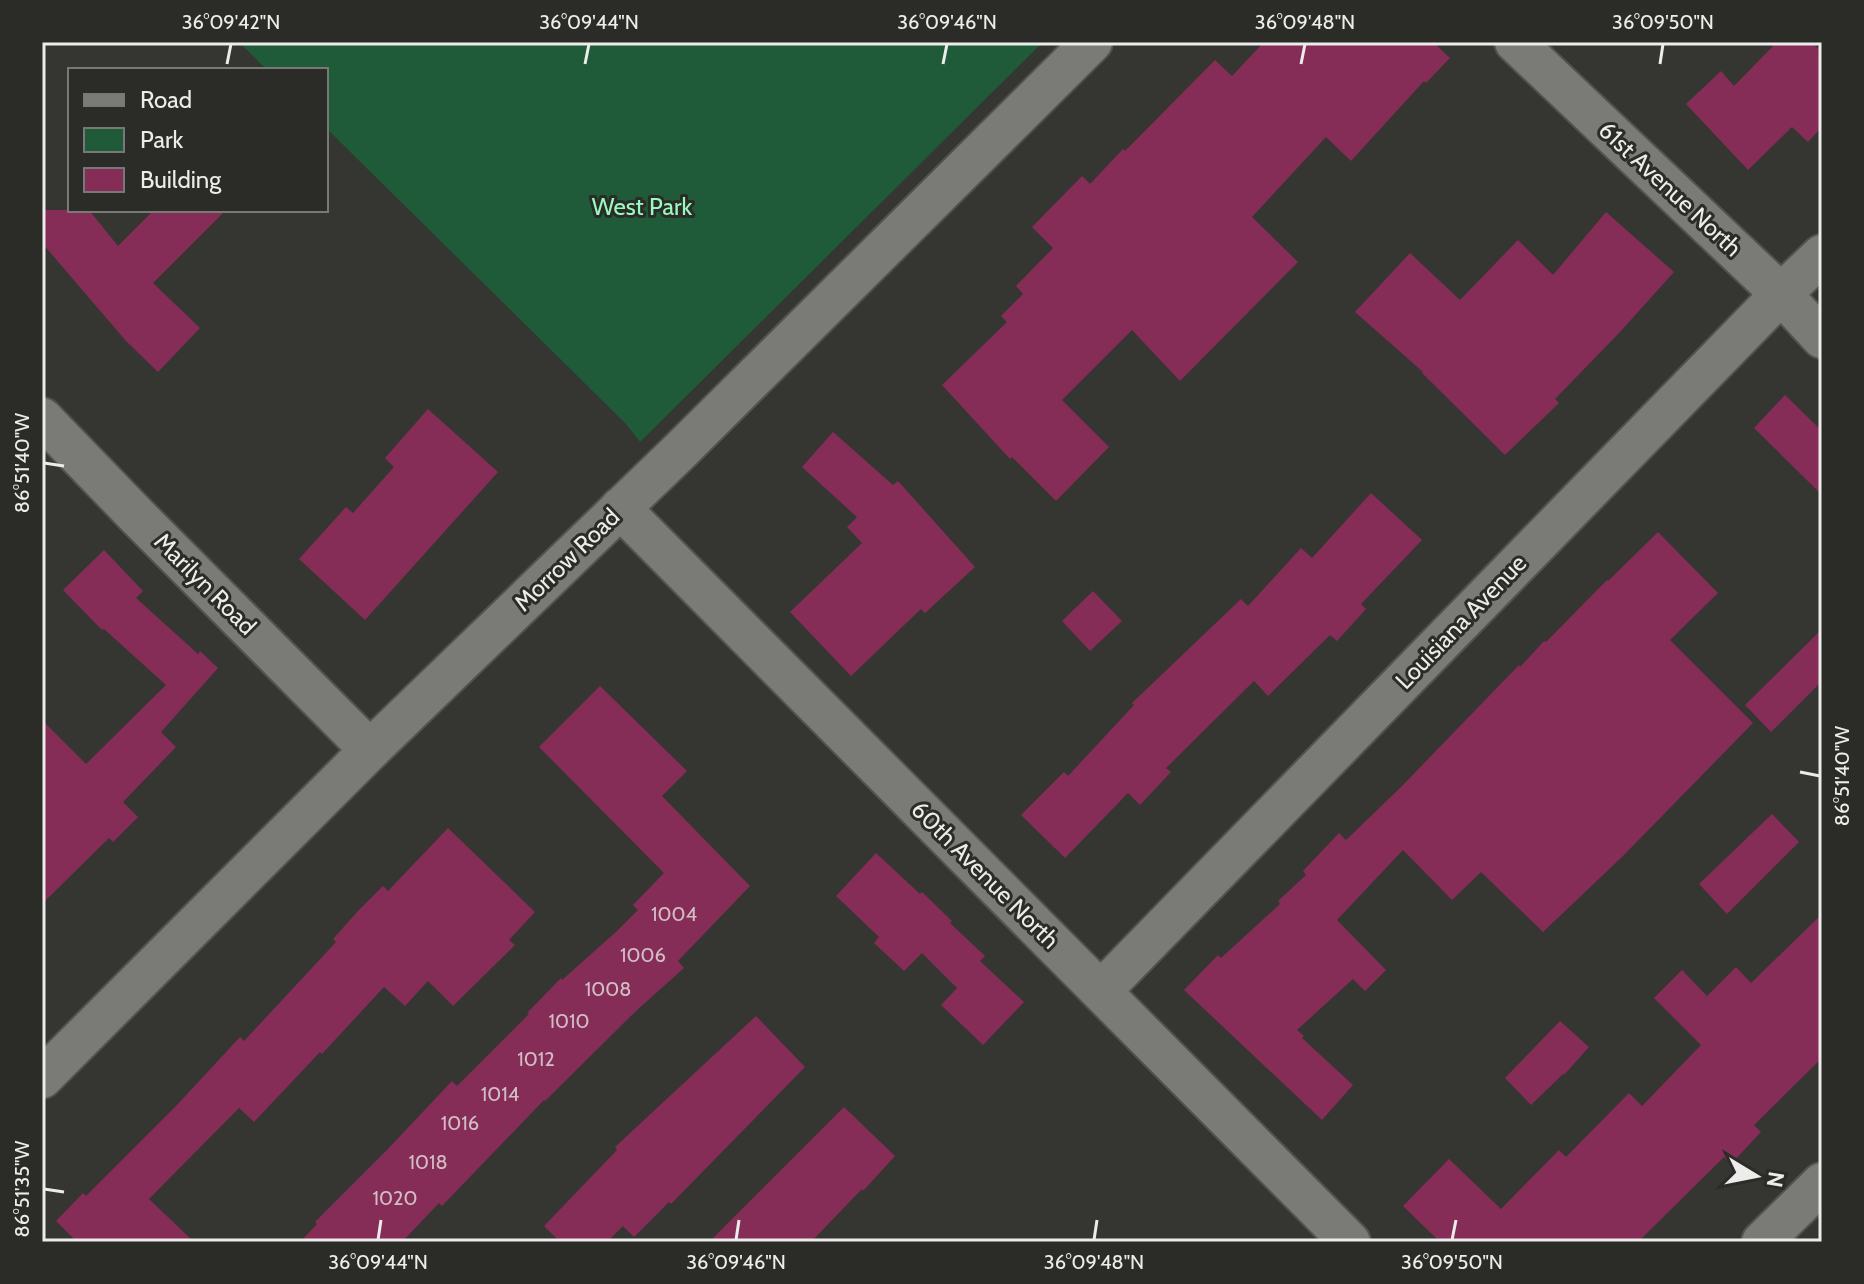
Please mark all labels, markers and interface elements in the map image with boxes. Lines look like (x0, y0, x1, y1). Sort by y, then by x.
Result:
text: 36°09'42"N (182, 10, 280, 34)
text: 36°09'44"N (539, 10, 639, 34)
text: 36°09'46"N (897, 10, 997, 34)
text: 36°09'48"N (1255, 10, 1355, 34)
text: 36°09'50"N (1612, 10, 1714, 34)
legend (68, 68, 328, 212)
text: Road (140, 85, 192, 114)
street label: 61st Avenue North (1593, 115, 1748, 262)
text: Park (140, 125, 183, 154)
text: Building (140, 165, 222, 194)
park label: West Park (592, 192, 693, 221)
text: 86°51'40"W (10, 413, 34, 513)
street label: Morrow Road (508, 502, 625, 617)
street label: Marilyn Road (148, 527, 262, 641)
street label: Louisiana Avenue (1389, 548, 1532, 695)
text: 86°51'40"W (1830, 726, 1854, 826)
street label: 60th Avenue North (906, 795, 1065, 954)
house number: 1004 (651, 902, 697, 926)
house number: 1006 (620, 943, 666, 967)
house number: 1008 (585, 977, 631, 1001)
house number: 1010 (549, 1009, 589, 1033)
house number: 1012 (517, 1047, 555, 1071)
house number: 1014 (481, 1082, 520, 1106)
house number: 1016 (441, 1111, 479, 1135)
north arrow (1716, 1136, 1796, 1216)
text: 86°51'35"W (10, 1140, 34, 1237)
house number: 1018 (408, 1150, 448, 1174)
text: N (1761, 1169, 1790, 1189)
house number: 1020 (373, 1186, 417, 1210)
text: 36°09'44"N (328, 1250, 428, 1274)
text: 36°09'46"N (686, 1250, 786, 1274)
text: 36°09'48"N (1044, 1250, 1144, 1274)
text: 36°09'50"N (1401, 1250, 1503, 1274)

